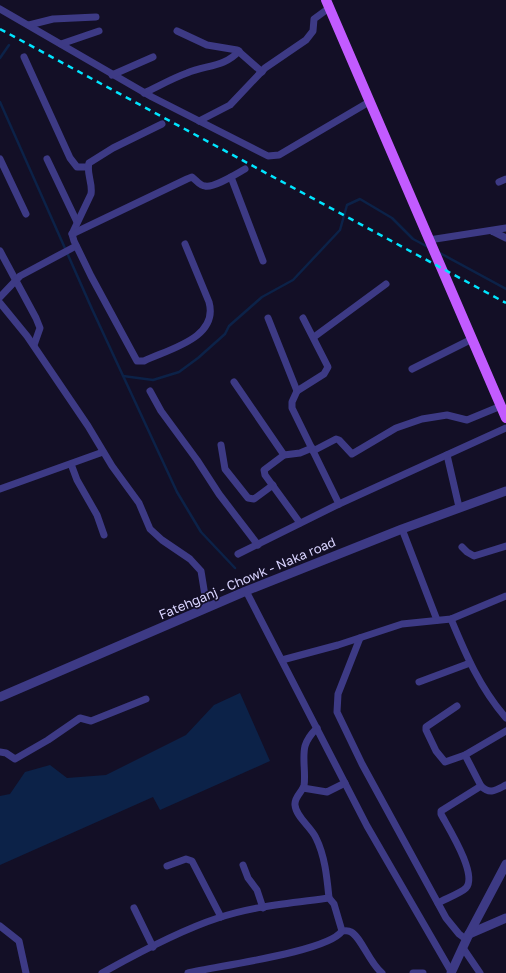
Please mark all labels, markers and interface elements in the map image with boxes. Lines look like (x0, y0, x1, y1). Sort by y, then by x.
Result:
street label: Fatehganj - Chowk - Naka road (156, 533, 338, 623)

